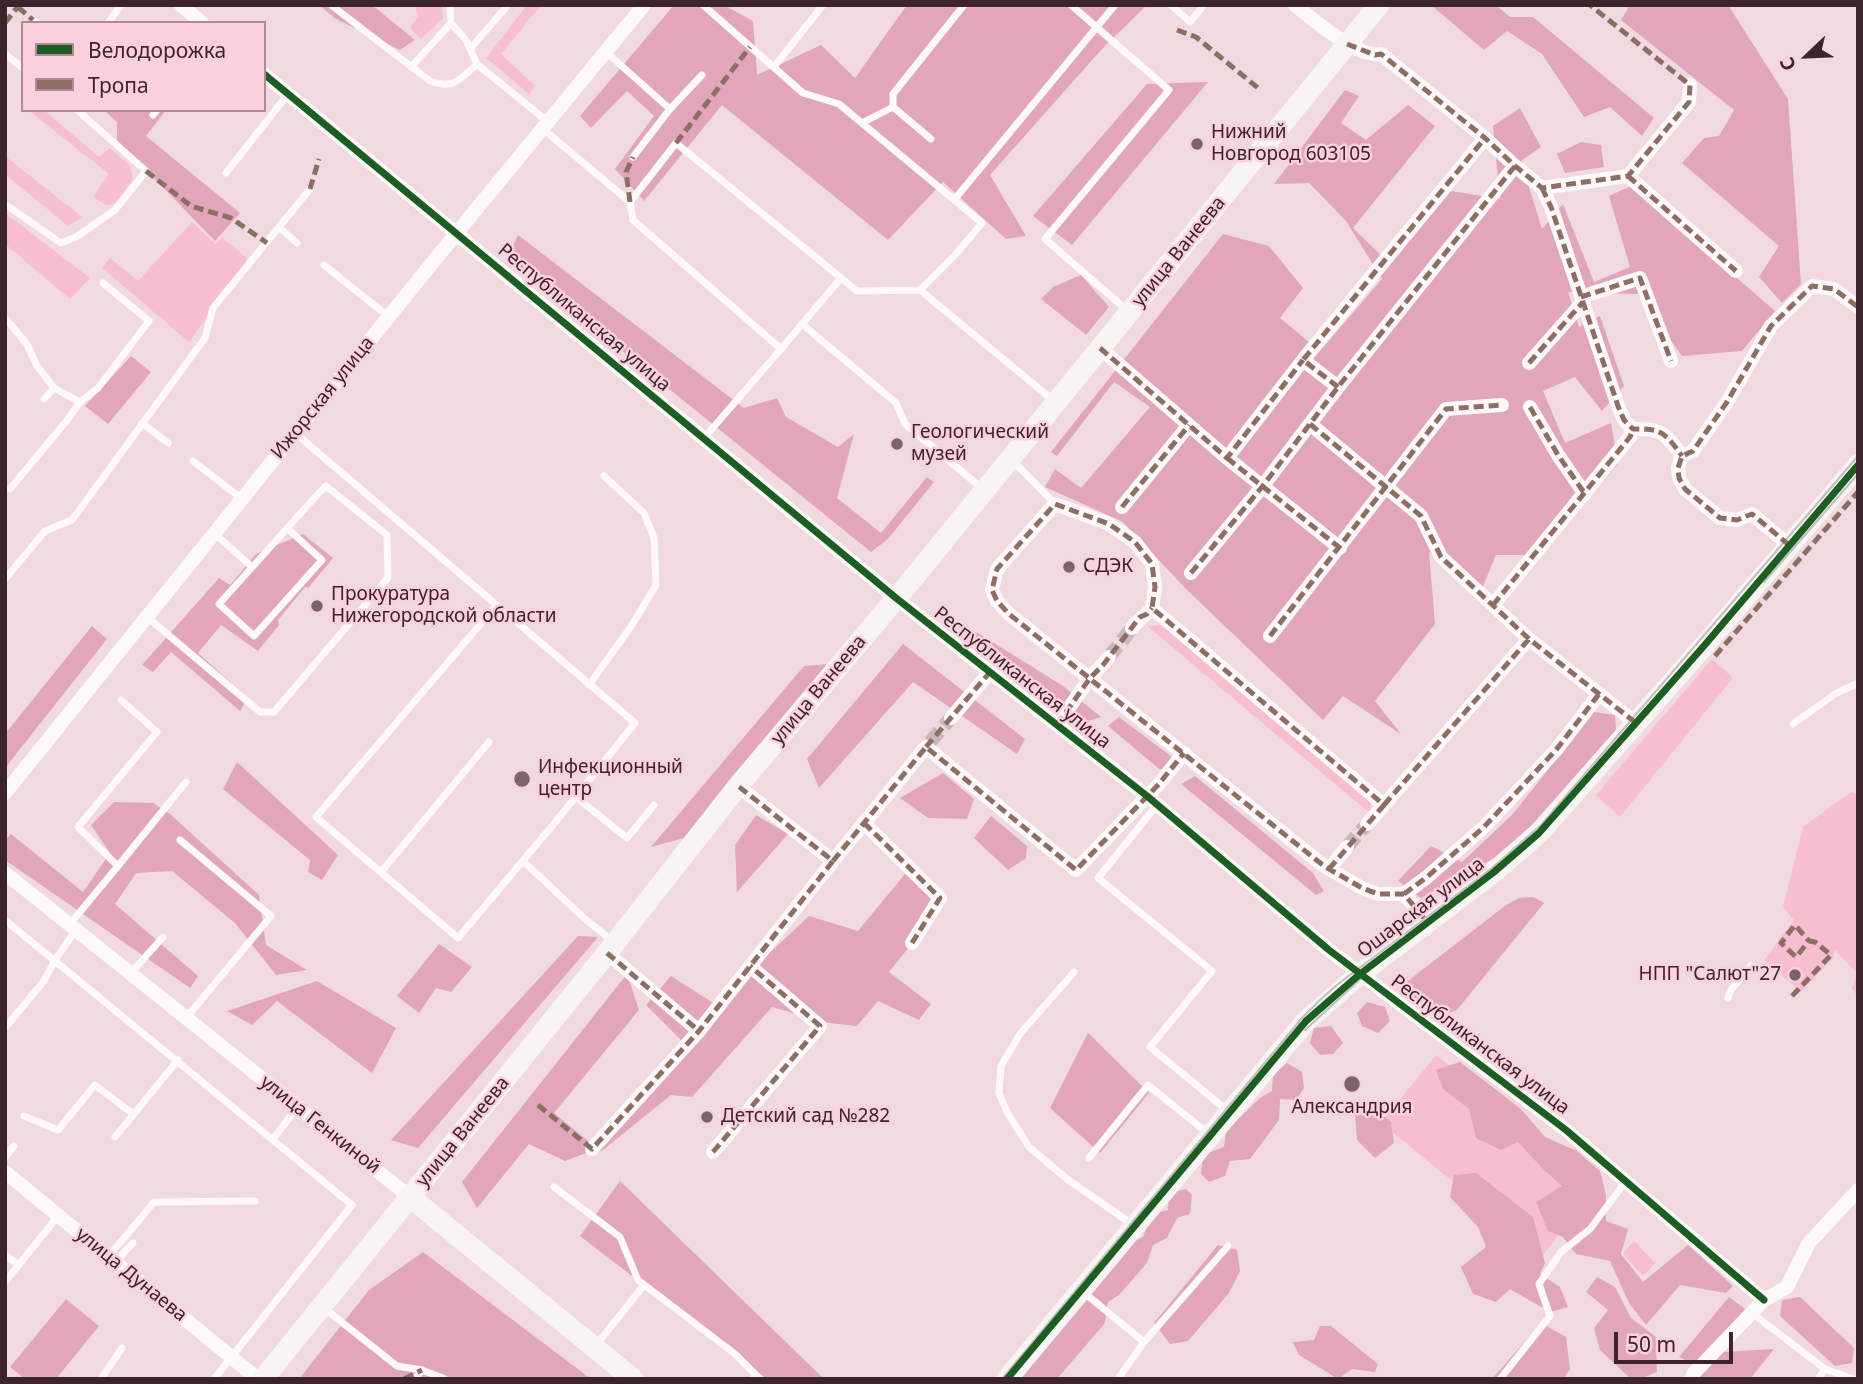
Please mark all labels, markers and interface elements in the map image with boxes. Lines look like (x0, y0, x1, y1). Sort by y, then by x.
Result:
legend (21, 21, 266, 112)
north arrow (1772, 21, 1842, 91)
text: Велодорожка (88, 36, 226, 64)
text: С (1773, 53, 1802, 75)
text: Тропа (88, 71, 149, 99)
place label: Нижний Новгород 603105 (1211, 122, 1371, 166)
marker: Нижний Новгород 603105 (1189, 136, 1205, 152)
street label: улица Ванеева (1127, 192, 1231, 312)
street label: Республиканская улица (493, 239, 675, 397)
street label: Ижорская улица (267, 332, 379, 464)
place label: Геологический музей (911, 422, 1049, 466)
marker: Геологический музей (889, 436, 905, 452)
place label: СДЭК (1083, 556, 1133, 578)
marker: СДЭК (1061, 559, 1077, 575)
place label: Прокуратура Нижегородской области (331, 584, 556, 628)
marker: Прокуратура Нижегородской области (309, 598, 325, 614)
street label: Республиканская улица (929, 602, 1115, 754)
street label: улица Ванеева (767, 631, 871, 749)
place label: Инфекционный центр (538, 757, 683, 801)
marker: Инфекционный центр (512, 769, 532, 789)
street label: Ошарская улица (1353, 853, 1489, 963)
place label: НПП "Салют"27 (1639, 964, 1781, 986)
marker: НПП "Салют"27 (1787, 967, 1803, 983)
street label: Республиканская улица (1386, 970, 1574, 1120)
street label: улица Генкиной (255, 1071, 385, 1179)
street label: улица Ванеева (411, 1072, 515, 1192)
marker: Александрия (1342, 1074, 1362, 1094)
place label: Александрия (1292, 1097, 1412, 1119)
place label: Детский сад №282 (721, 1106, 890, 1128)
marker: Детский сад №282 (699, 1109, 715, 1125)
street label: улица Дунаева (71, 1223, 191, 1327)
scale bar (1618, 1318, 1737, 1362)
text: 50 m (1627, 1330, 1676, 1358)

